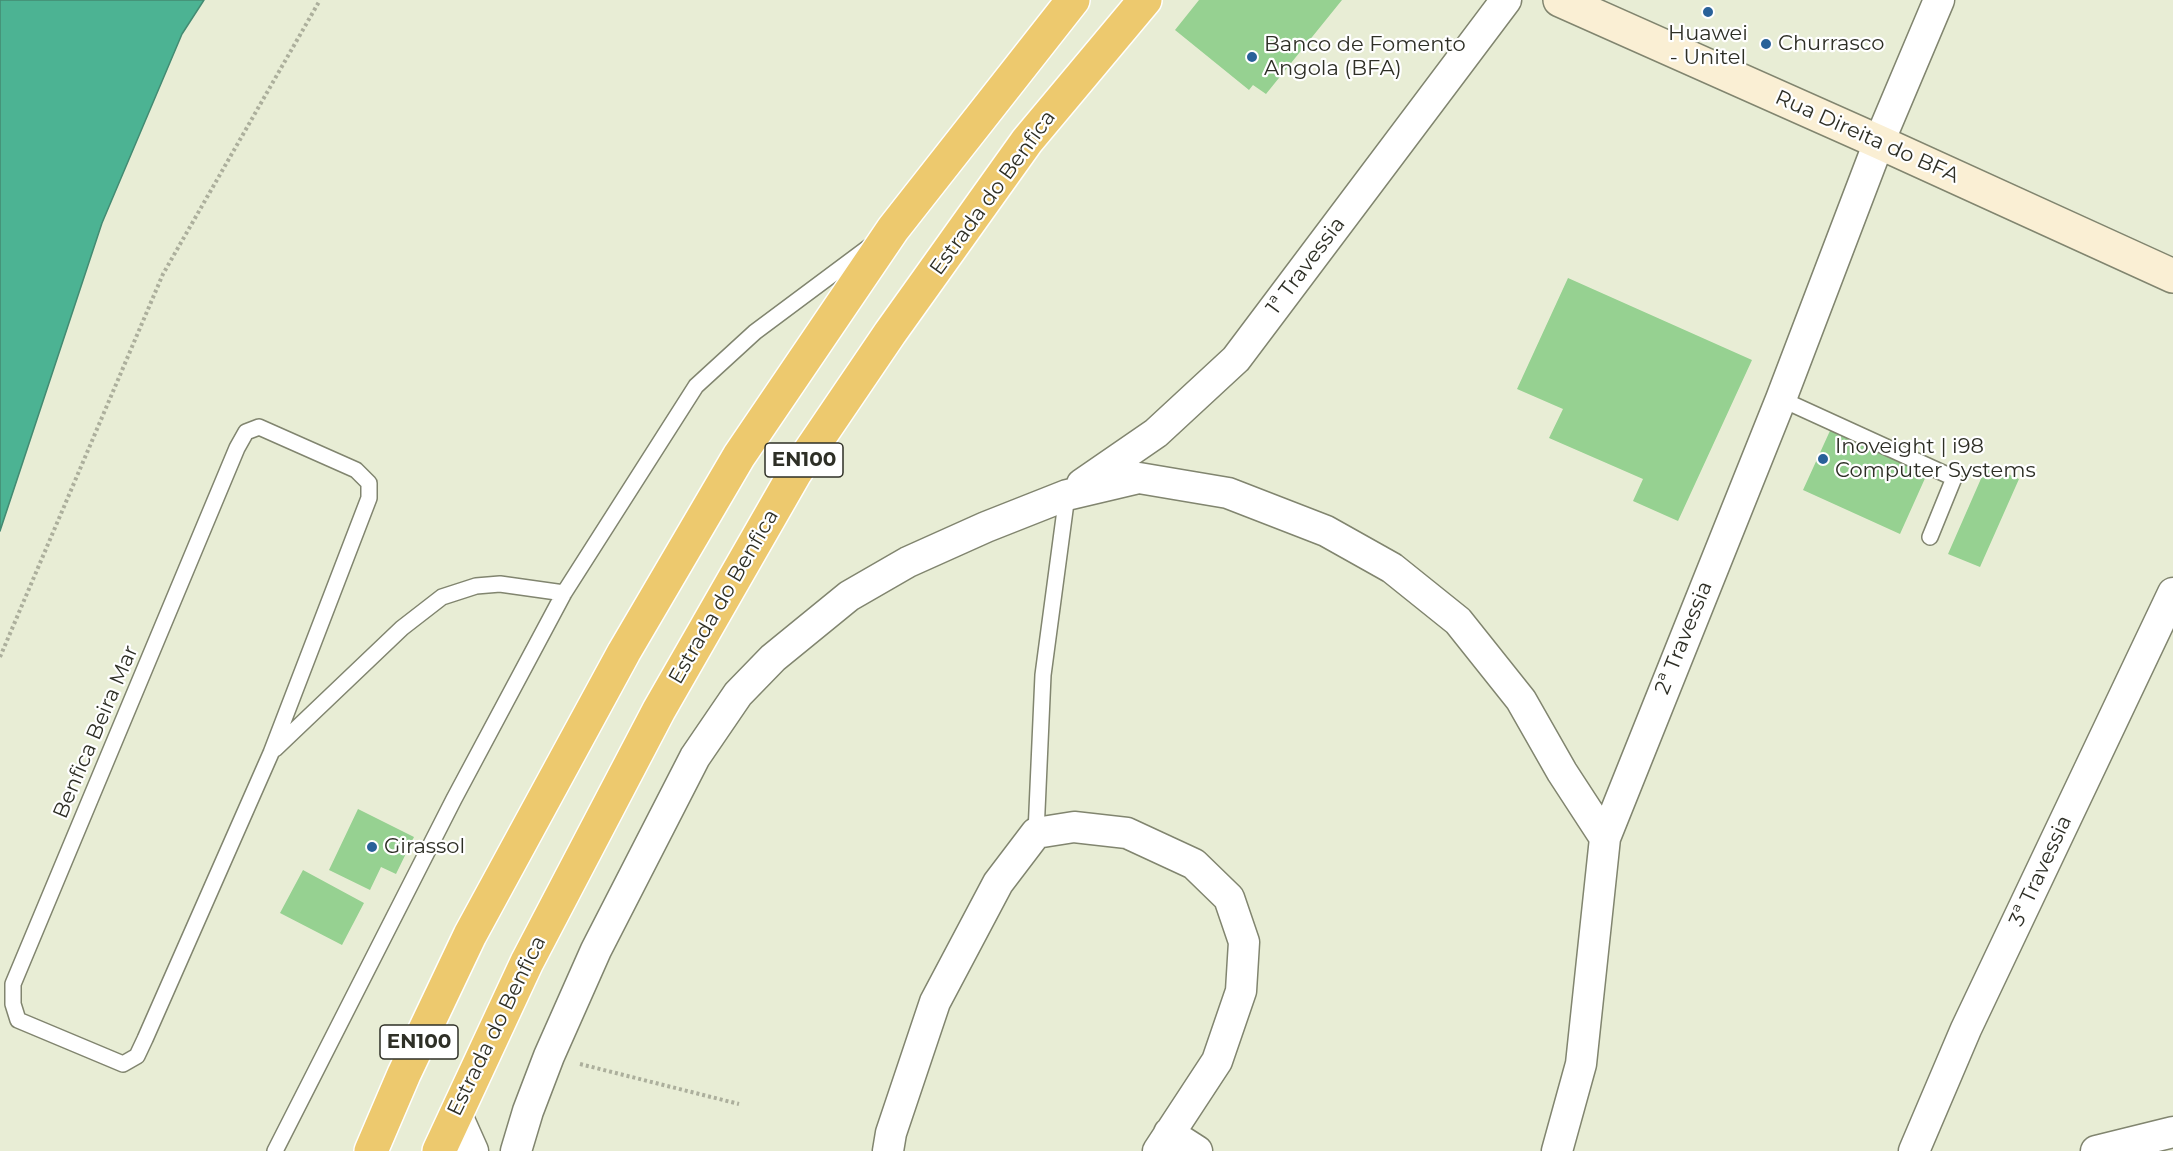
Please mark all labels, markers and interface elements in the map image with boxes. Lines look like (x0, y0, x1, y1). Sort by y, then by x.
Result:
marker: Huawei - Unitel (1701, 5, 1715, 19)
place label: Huawei - Unitel (1668, 21, 1748, 71)
place label: Churrasco (1778, 31, 1884, 57)
place label: Banco de Fomento Angola (BFA) (1264, 32, 1466, 82)
marker: Churrasco (1759, 37, 1773, 51)
marker: Banco de Fomento Angola (BFA) (1245, 50, 1259, 64)
street label: Rua Direita do BFA (1771, 85, 1963, 189)
street label: Estrada do Benfica (925, 106, 1061, 280)
street label: 1ª Travessia (1261, 212, 1351, 320)
place label: Inoveight | i98 Computer Systems (1835, 434, 2036, 484)
road number: EN100 (765, 443, 843, 477)
marker: Inoveight | i98 Computer Systems (1816, 452, 1830, 466)
street label: Estrada do Benfica (664, 505, 784, 689)
street label: 2ª Travessia (1650, 578, 1718, 698)
street label: Benfica Beira Mar (48, 642, 144, 822)
street label: 3ª Travessia (2004, 811, 2078, 931)
place label: Girassol (384, 834, 465, 860)
marker: Girassol (365, 840, 379, 854)
street label: Estrada do Benfica (442, 932, 552, 1120)
road number: EN100 (380, 1025, 458, 1059)

